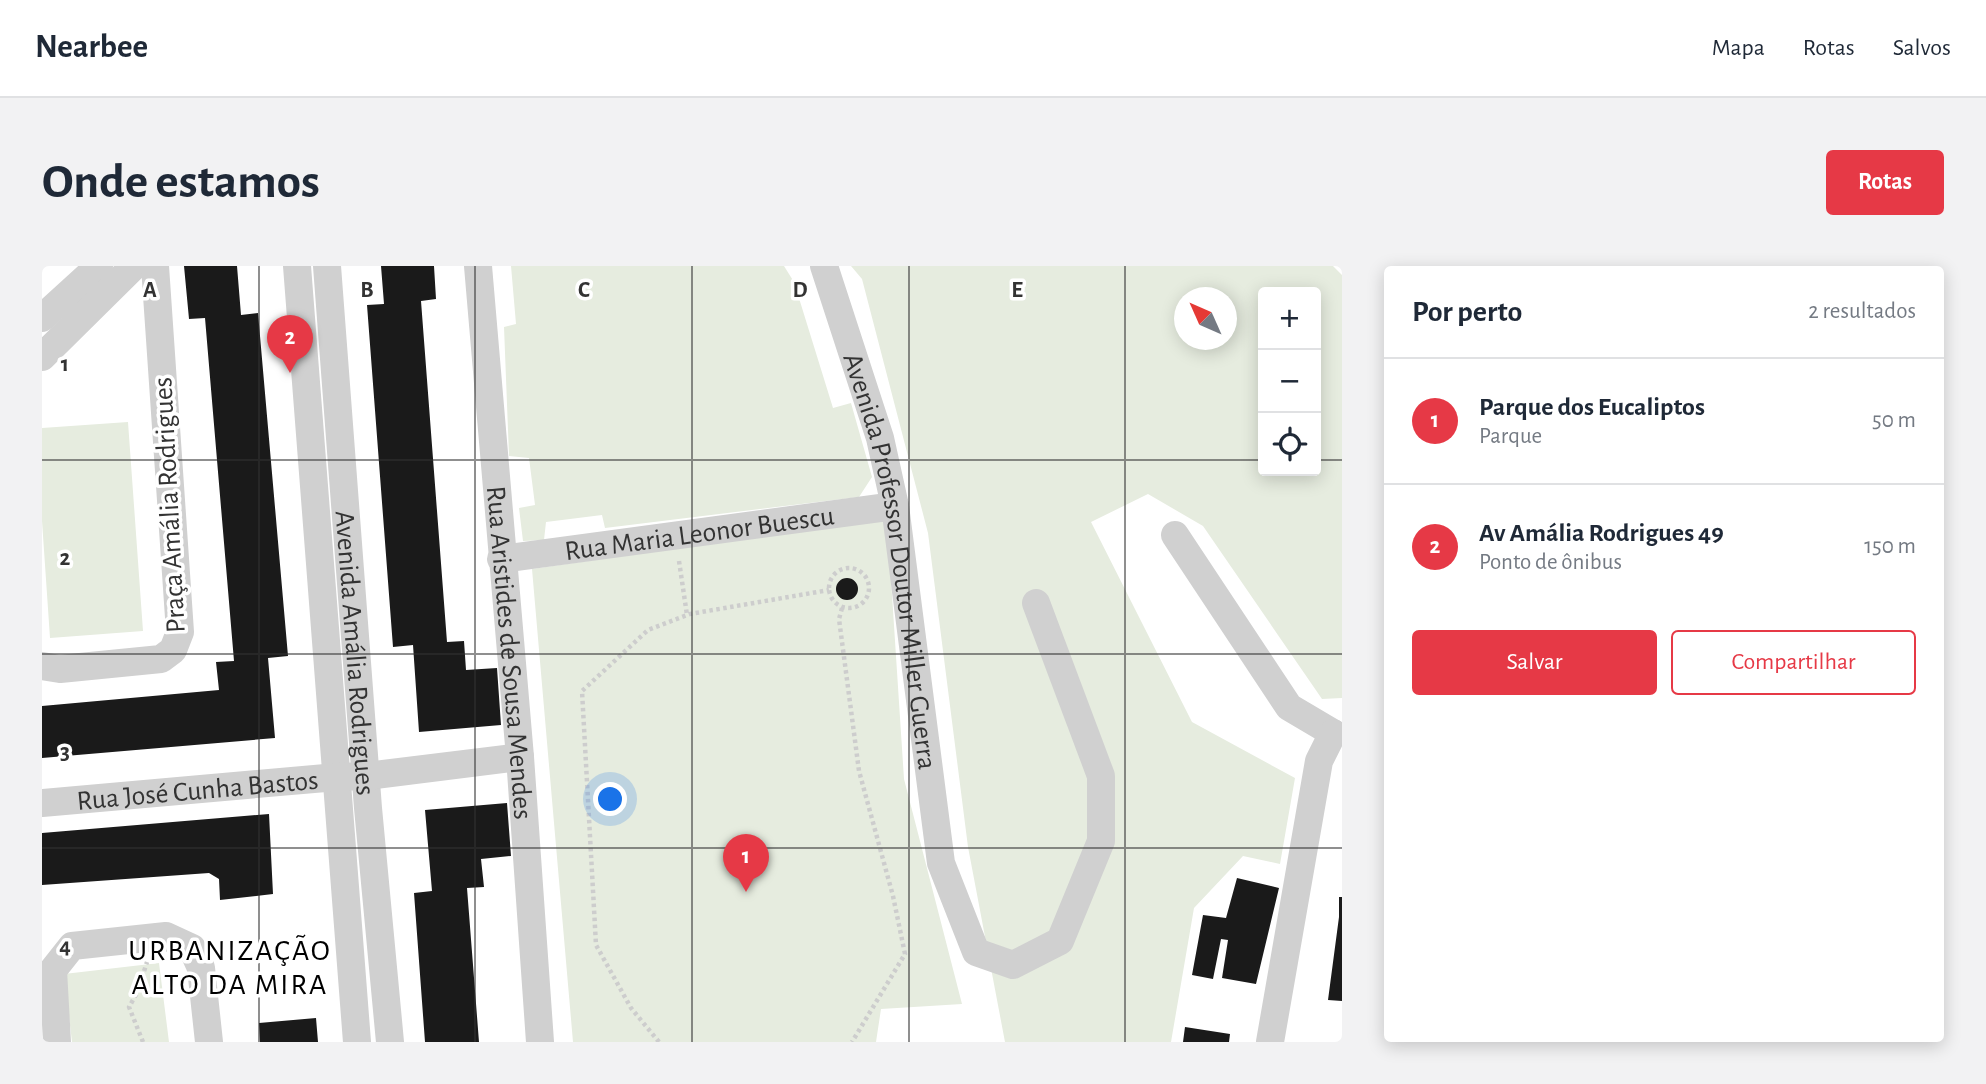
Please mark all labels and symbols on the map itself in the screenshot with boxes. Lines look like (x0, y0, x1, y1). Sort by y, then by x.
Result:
text: A (143, 279, 157, 302)
text: B (360, 279, 374, 302)
text: C (578, 279, 590, 302)
text: D (792, 279, 808, 302)
text: E (1011, 279, 1023, 302)
north arrow (1174, 287, 1237, 350)
pin: 2 (267, 315, 313, 373)
street label: Avenida Professor Doutor Miller Guerra (837, 350, 941, 771)
text: 1 (61, 353, 69, 376)
street label: Praça Amália Rodrigues (149, 376, 191, 634)
street label: Rua Aristides de Sousa Mendes (481, 485, 536, 820)
street label: Rua Maria Leonor Buescu (563, 502, 836, 566)
street label: Avenida Amália Rodrigues (330, 510, 379, 797)
text: 2 (60, 547, 71, 570)
text: 3 (60, 741, 70, 764)
street label: Rua José Cunha Bastos (76, 767, 320, 816)
your location (593, 782, 627, 816)
pin: 1 (723, 834, 769, 892)
district label: URBANIZAÇÃO ALTO DA MIRA (128, 934, 332, 1000)
text: 4 (59, 935, 71, 958)

